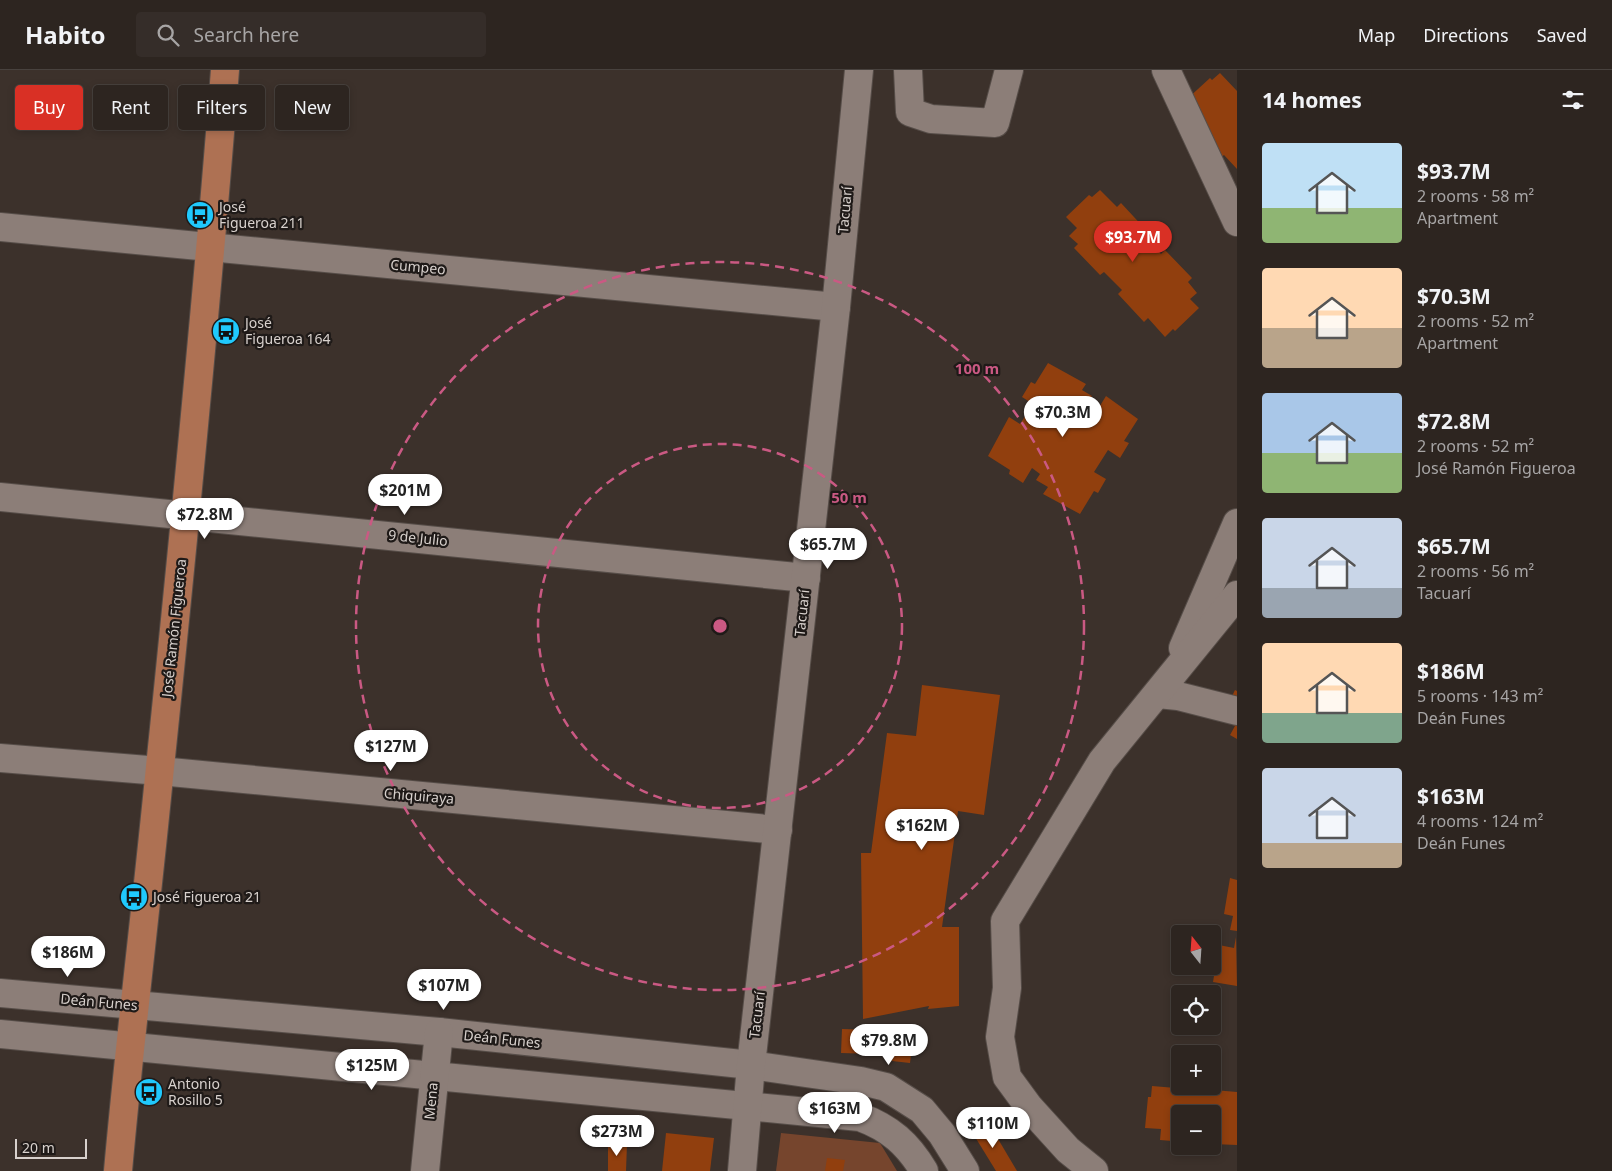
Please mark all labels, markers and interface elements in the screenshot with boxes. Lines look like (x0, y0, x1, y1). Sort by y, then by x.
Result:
search box (136, 12, 486, 57)
text: Habito (25, 18, 106, 51)
icon: search (154, 21, 182, 49)
text: Search here (194, 22, 299, 48)
text: Map (1358, 23, 1395, 47)
text: Directions (1423, 23, 1509, 47)
text: Saved (1537, 23, 1587, 47)
chip: Buy (15, 85, 83, 130)
chip: Rent (93, 85, 168, 130)
chip: Filters (178, 85, 265, 130)
chip: New (275, 85, 349, 130)
text: 14 homes (1262, 86, 1362, 114)
icon: filters (1559, 86, 1587, 114)
text: $93.7M (1417, 157, 1491, 185)
icon: home (1302, 163, 1362, 223)
street label: Tacuarí (833, 185, 856, 234)
text: 2 rooms · 58 m² (1417, 185, 1534, 207)
place label: José Figueroa 211 (217, 197, 305, 232)
bus stop icon: José Figueroa 211 (185, 200, 215, 230)
text: Apartment (1417, 207, 1498, 229)
pin: $93.7M (1092, 220, 1174, 263)
text: $93.7M (1105, 226, 1161, 248)
street label: Cumpeo (390, 255, 447, 278)
text: $70.3M (1417, 282, 1491, 310)
icon: home (1302, 288, 1362, 348)
text: 2 rooms · 52 m² (1417, 310, 1534, 332)
place label: José Figueroa 164 (243, 313, 331, 348)
bus stop icon: José Figueroa 164 (211, 316, 241, 346)
text: Apartment (1417, 332, 1498, 354)
text: 100 m (955, 358, 999, 378)
pin: $70.3M (1022, 396, 1104, 438)
text: $70.3M (1035, 401, 1091, 423)
text: $72.8M (1417, 407, 1491, 435)
icon: home (1302, 413, 1362, 473)
text: 2 rooms · 52 m² (1417, 435, 1534, 457)
text: José Ramón Figueroa (1417, 457, 1576, 479)
pin: $201M (370, 474, 440, 516)
text: $201M (379, 479, 431, 501)
text: 50 m (831, 487, 867, 507)
pin: $72.8M (164, 498, 246, 540)
text: $72.8M (177, 503, 233, 525)
street label: 9 de Julio (387, 525, 449, 550)
pin: $65.7M (787, 528, 869, 570)
text: $65.7M (1417, 532, 1491, 560)
text: $65.7M (800, 533, 856, 555)
icon: home (1302, 538, 1362, 598)
street label: José Ramón Figueroa (157, 558, 190, 700)
text: 2 rooms · 56 m² (1417, 560, 1534, 582)
text: Tacuarí (1417, 582, 1471, 604)
street label: Tacuarí (790, 588, 813, 637)
centre of rings (711, 617, 729, 635)
text: $186M (1417, 657, 1485, 685)
icon: home (1302, 663, 1362, 723)
text: 5 rooms · 143 m² (1417, 685, 1543, 707)
text: Deán Funes (1417, 707, 1506, 729)
pin: $127M (356, 730, 426, 772)
text: $127M (365, 735, 417, 757)
text: $163M (1417, 782, 1485, 810)
street label: Chiquiraya (383, 783, 455, 808)
icon: home (1302, 788, 1362, 848)
pin: $162M (887, 808, 957, 851)
text: 4 rooms · 124 m² (1417, 810, 1543, 832)
text: $162M (896, 814, 948, 836)
text: Deán Funes (1417, 832, 1506, 854)
bus stop icon: José Figueroa 21 (119, 882, 149, 912)
place label: José Figueroa 21 (151, 887, 261, 906)
north arrow (1171, 925, 1221, 975)
map controls (1171, 925, 1221, 1155)
pin: $186M (33, 936, 103, 978)
text: $186M (42, 941, 94, 963)
pin: $107M (409, 968, 479, 1011)
text: $107M (418, 974, 470, 996)
button: locate (1171, 985, 1221, 1035)
street label: Deán Funes (60, 989, 139, 1014)
street label: Tacuarí (744, 990, 769, 1039)
pin: $79.8M (848, 1024, 930, 1066)
street label: Deán Funes (463, 1025, 542, 1052)
text: $79.8M (861, 1029, 917, 1051)
button: + (1171, 1045, 1221, 1095)
pin: $125M (337, 1048, 407, 1091)
text: $125M (346, 1054, 398, 1076)
place label: Antonio Rosillo 5 (168, 1074, 223, 1109)
bus stop icon: Antonio Rosillo 5 (134, 1077, 164, 1107)
street label: Mena (419, 1082, 442, 1120)
pin: $163M (800, 1092, 870, 1134)
text: $163M (809, 1097, 861, 1119)
button: − (1171, 1105, 1221, 1155)
pin: $110M (958, 1106, 1028, 1149)
text: $110M (967, 1112, 1019, 1134)
pin: $273M (582, 1114, 652, 1157)
text: $273M (591, 1120, 643, 1142)
scale bar (15, 1136, 88, 1159)
text: 20 m (22, 1138, 55, 1157)

